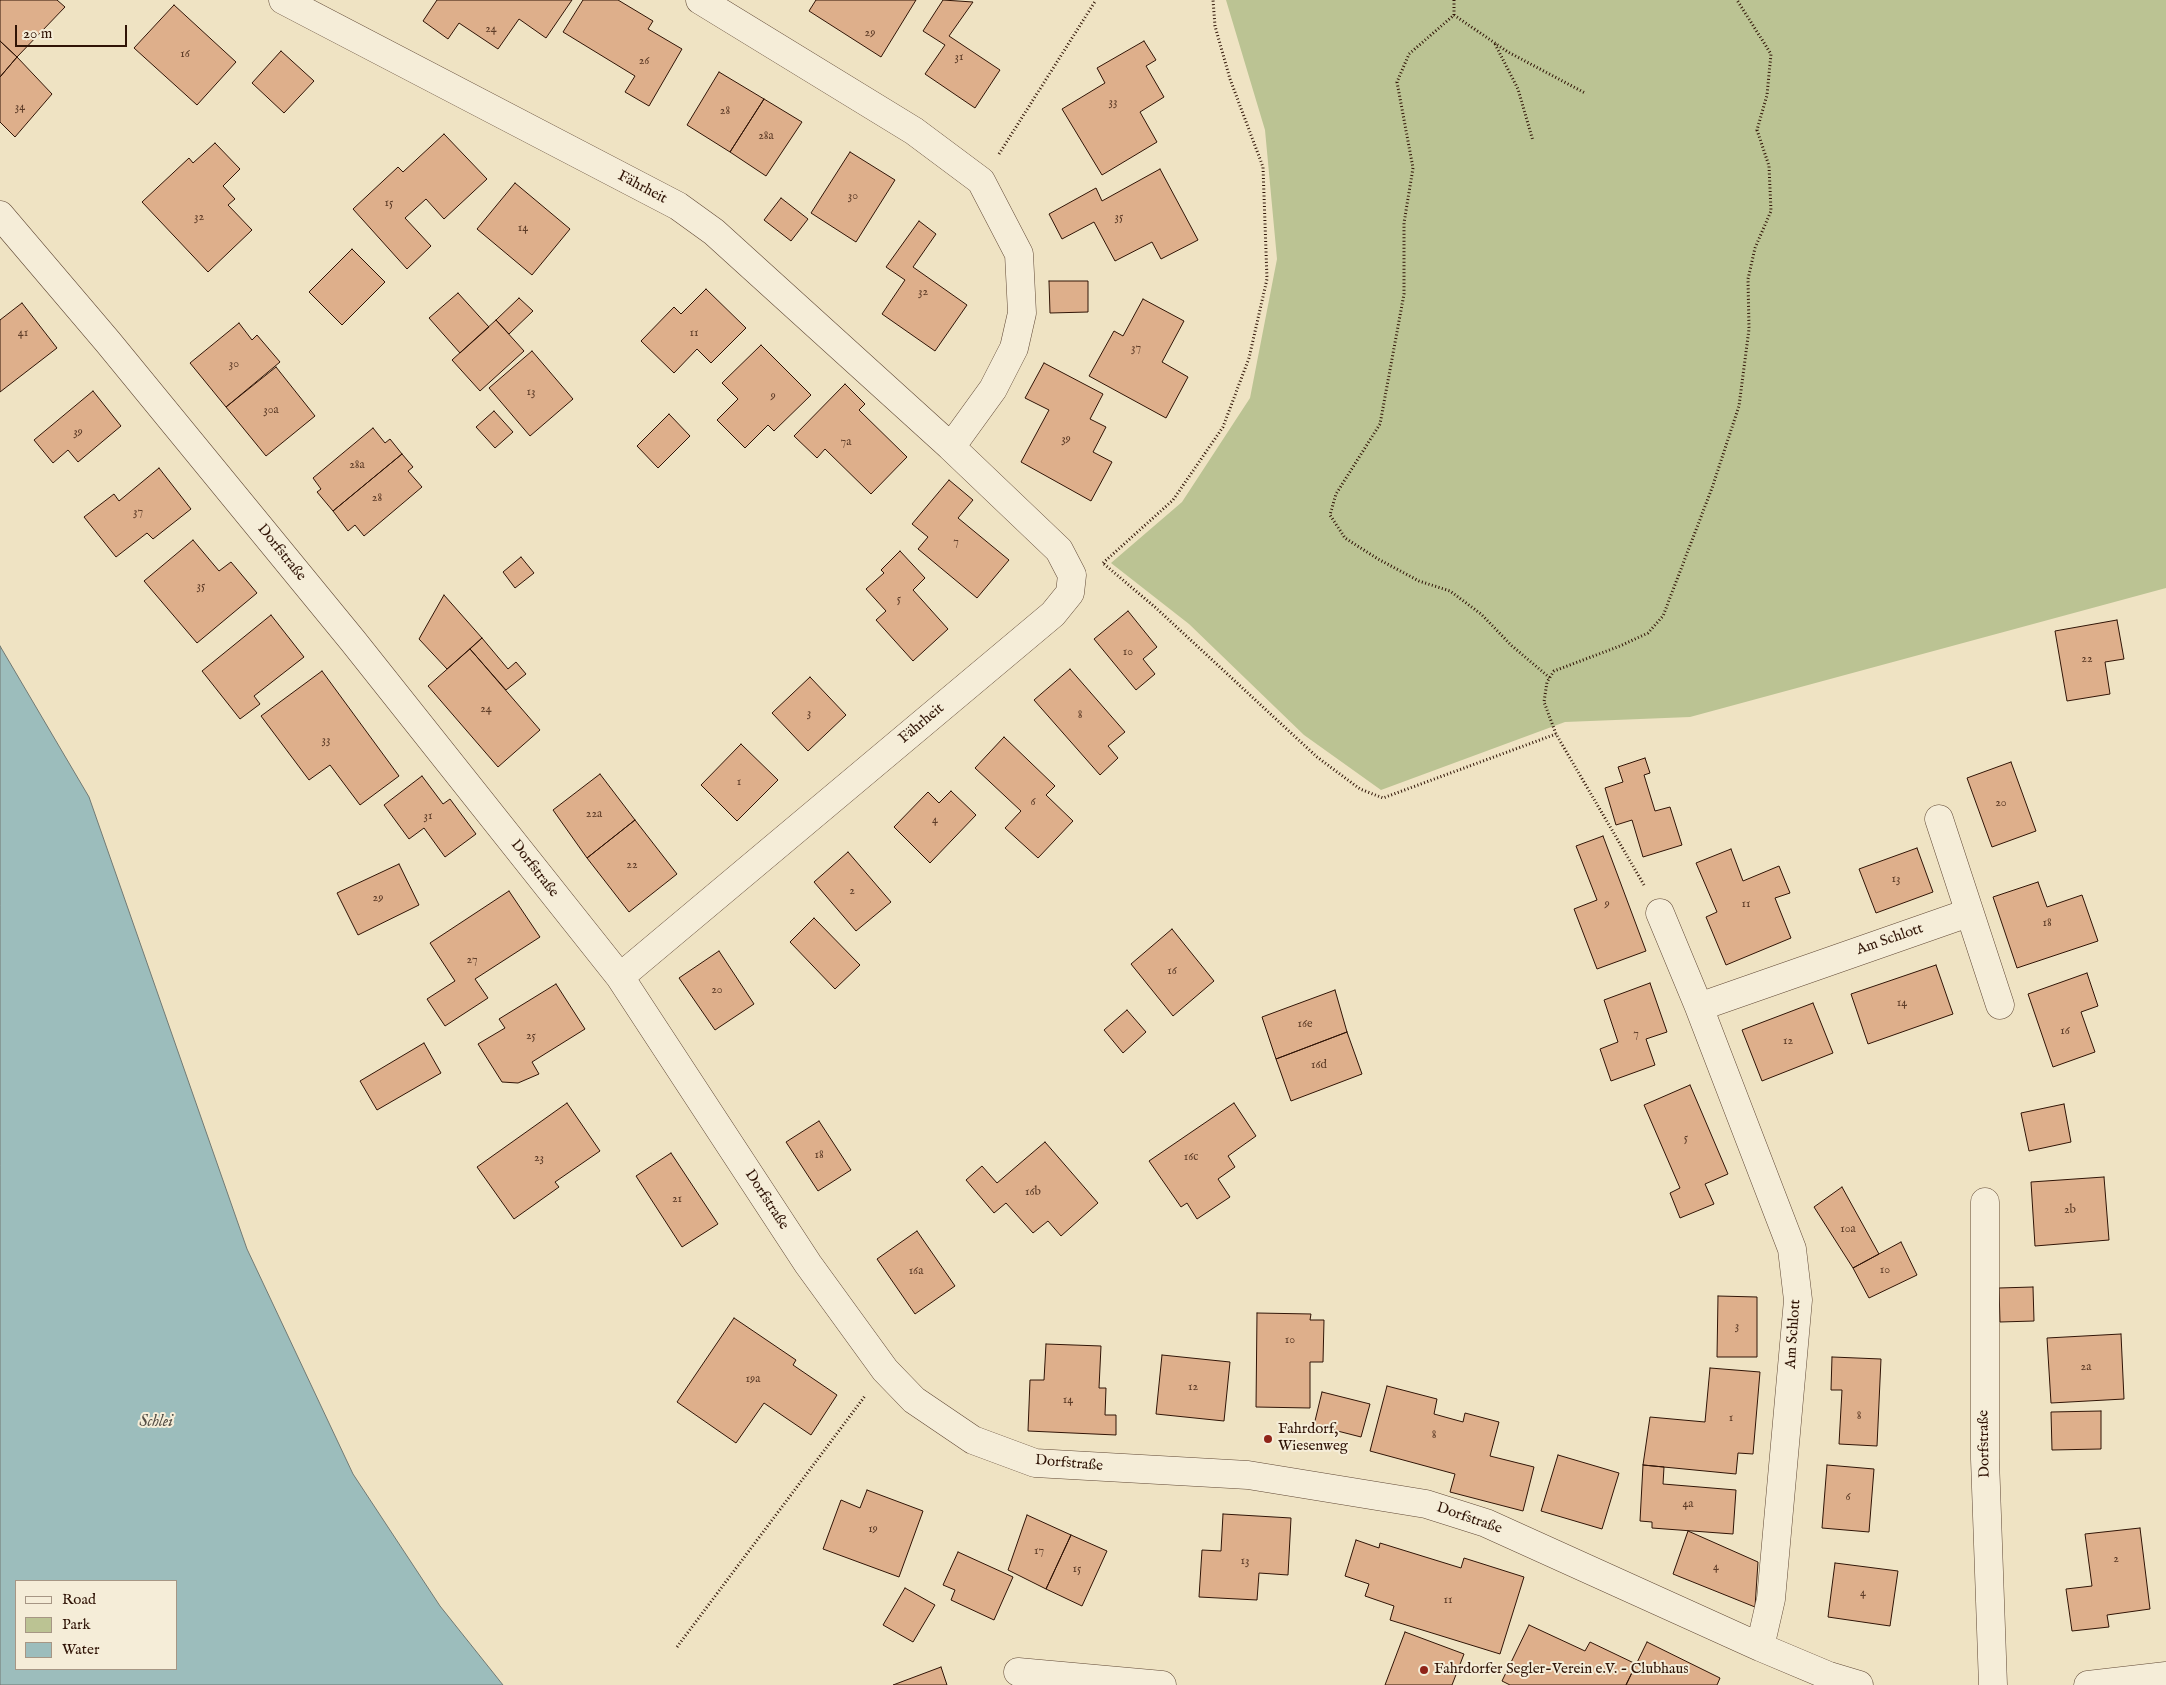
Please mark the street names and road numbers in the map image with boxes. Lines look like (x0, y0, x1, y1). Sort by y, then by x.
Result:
street label: Fährheit (614, 168, 670, 208)
street label: Dorfstraße (253, 521, 309, 585)
street label: Fährheit (896, 700, 948, 748)
street label: Dorfstraße (506, 837, 562, 901)
street label: Am Schlott (1854, 920, 1926, 960)
street label: Dorfstraße (740, 1167, 792, 1233)
street label: Am Schlott (1783, 1299, 1805, 1369)
street label: Dorfstraße (1975, 1410, 1995, 1478)
street label: Dorfstraße (1034, 1452, 1104, 1476)
street label: Dorfstraße (1434, 1499, 1504, 1539)

